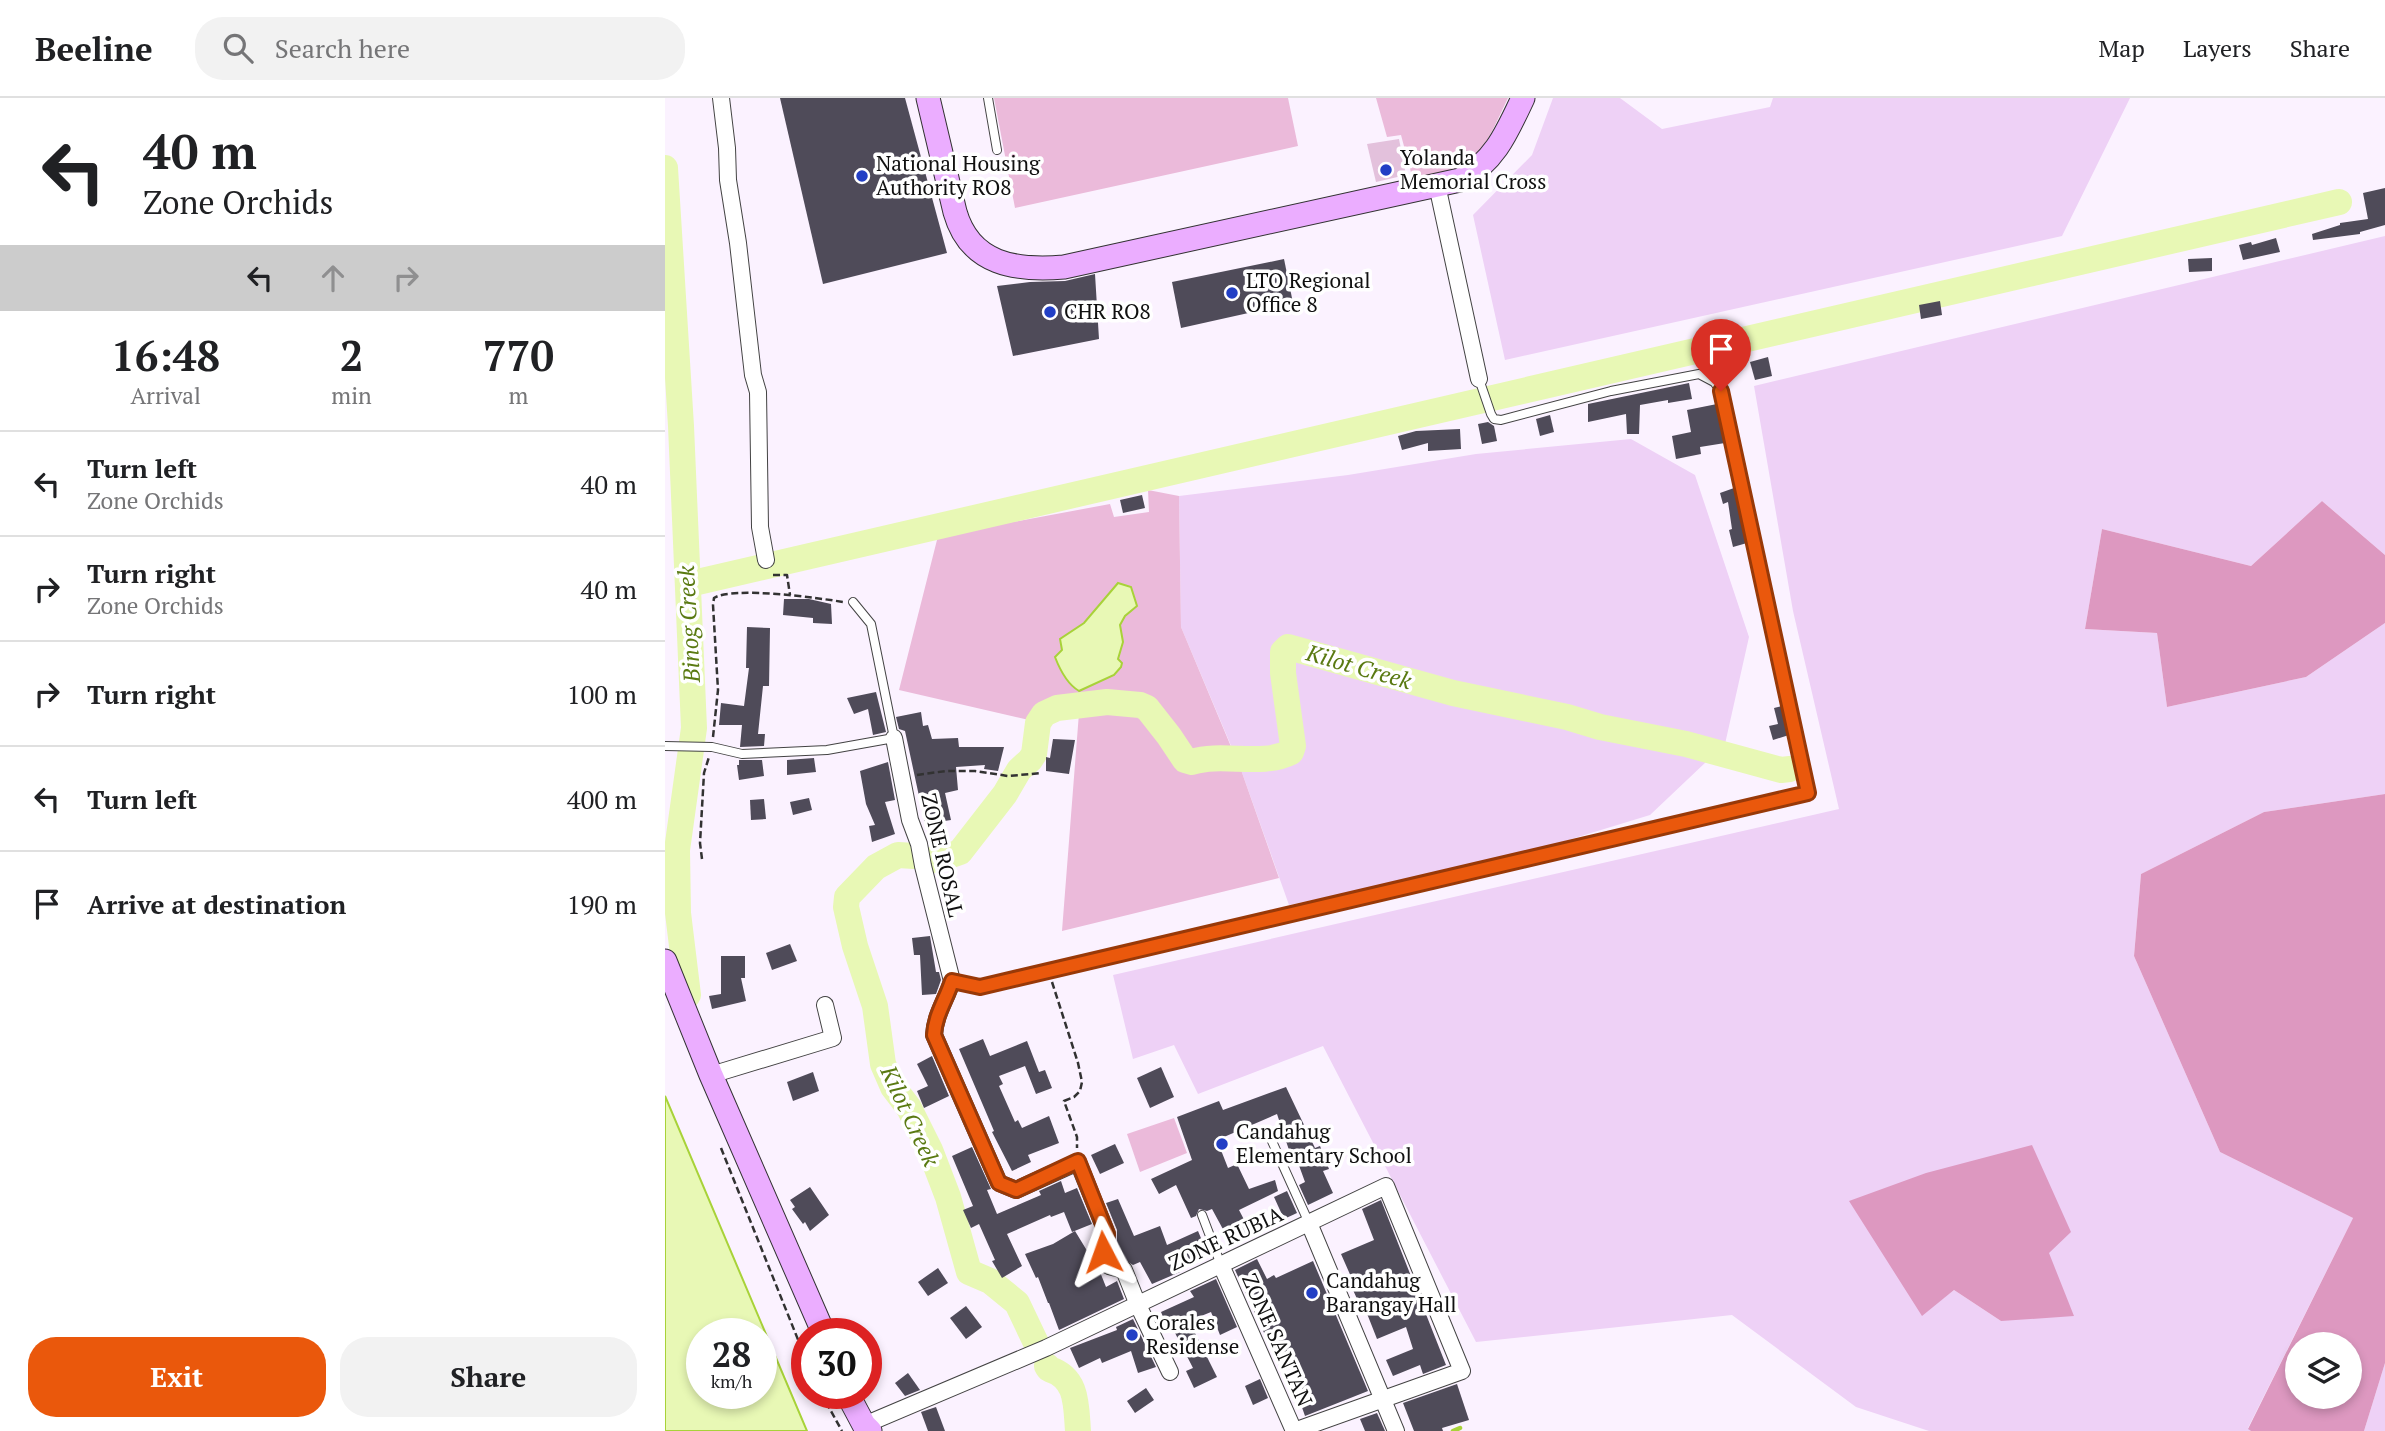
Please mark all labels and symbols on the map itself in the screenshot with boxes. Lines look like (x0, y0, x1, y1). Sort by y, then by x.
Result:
place label: Yolanda Memorial Cross (1400, 143, 1546, 195)
place label: National Housing Authority RO8 (876, 149, 1041, 201)
marker: Yolanda Memorial Cross (1378, 162, 1394, 178)
marker: National Housing Authority RO8 (854, 168, 870, 184)
place label: LTO Regional Office 8 (1246, 266, 1371, 318)
marker: LTO Regional Office 8 (1224, 285, 1240, 301)
place label: CHR RO8 (1064, 297, 1151, 325)
marker: CHR RO8 (1042, 304, 1058, 320)
pin (1691, 319, 1751, 391)
water label: Binog Creek (670, 564, 707, 684)
water label: Kilot Creek (1302, 636, 1416, 697)
street label: ZONE ROSAL (915, 790, 971, 920)
water label: Kilot Creek (873, 1059, 948, 1172)
place label: Candahug Elementary School (1236, 1117, 1412, 1169)
marker: Candahug Elementary School (1214, 1136, 1230, 1152)
street label: ZONE RUBIA (1164, 1199, 1288, 1277)
position arrow (1066, 1215, 1140, 1289)
place label: Candahug Barangay Hall (1326, 1266, 1457, 1318)
street label: ZONE SANTAN (1236, 1269, 1320, 1410)
marker: Candahug Barangay Hall (1304, 1285, 1320, 1301)
place label: Corales Residense (1146, 1308, 1239, 1360)
speed limit sign: 30 (791, 1318, 882, 1409)
marker: Corales Residense (1124, 1327, 1140, 1343)

